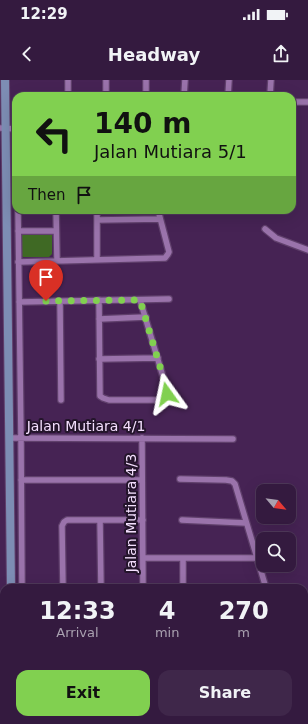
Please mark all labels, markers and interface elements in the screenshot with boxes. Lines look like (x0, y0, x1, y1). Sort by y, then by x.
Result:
text: 12:29 (20, 5, 68, 23)
icon: back (16, 43, 38, 65)
icon: share (270, 43, 292, 65)
text: Headway (108, 44, 200, 65)
text: 140 m (94, 107, 191, 140)
icon: left (28, 108, 80, 160)
text: Jalan Mutiara 5/1 (94, 141, 247, 162)
icon: arrive (73, 184, 95, 206)
text: Then (28, 186, 65, 204)
pin (29, 260, 63, 301)
icon: arrive (35, 266, 57, 288)
position arrow (146, 373, 188, 415)
street label: Jalan Mutiara 4/1 (26, 418, 145, 434)
street label: Jalan Mutiara 4/3 (123, 454, 139, 573)
north arrow (256, 484, 296, 524)
map controls (256, 484, 296, 572)
button: search (256, 532, 296, 572)
text: 12:33 (39, 597, 116, 625)
text: 4 (159, 597, 175, 625)
text: 270 (219, 597, 269, 625)
text: Arrival (56, 625, 99, 640)
text: min (155, 625, 179, 640)
text: m (237, 625, 250, 640)
button: Exit (16, 670, 150, 716)
button: Share (158, 670, 292, 716)

